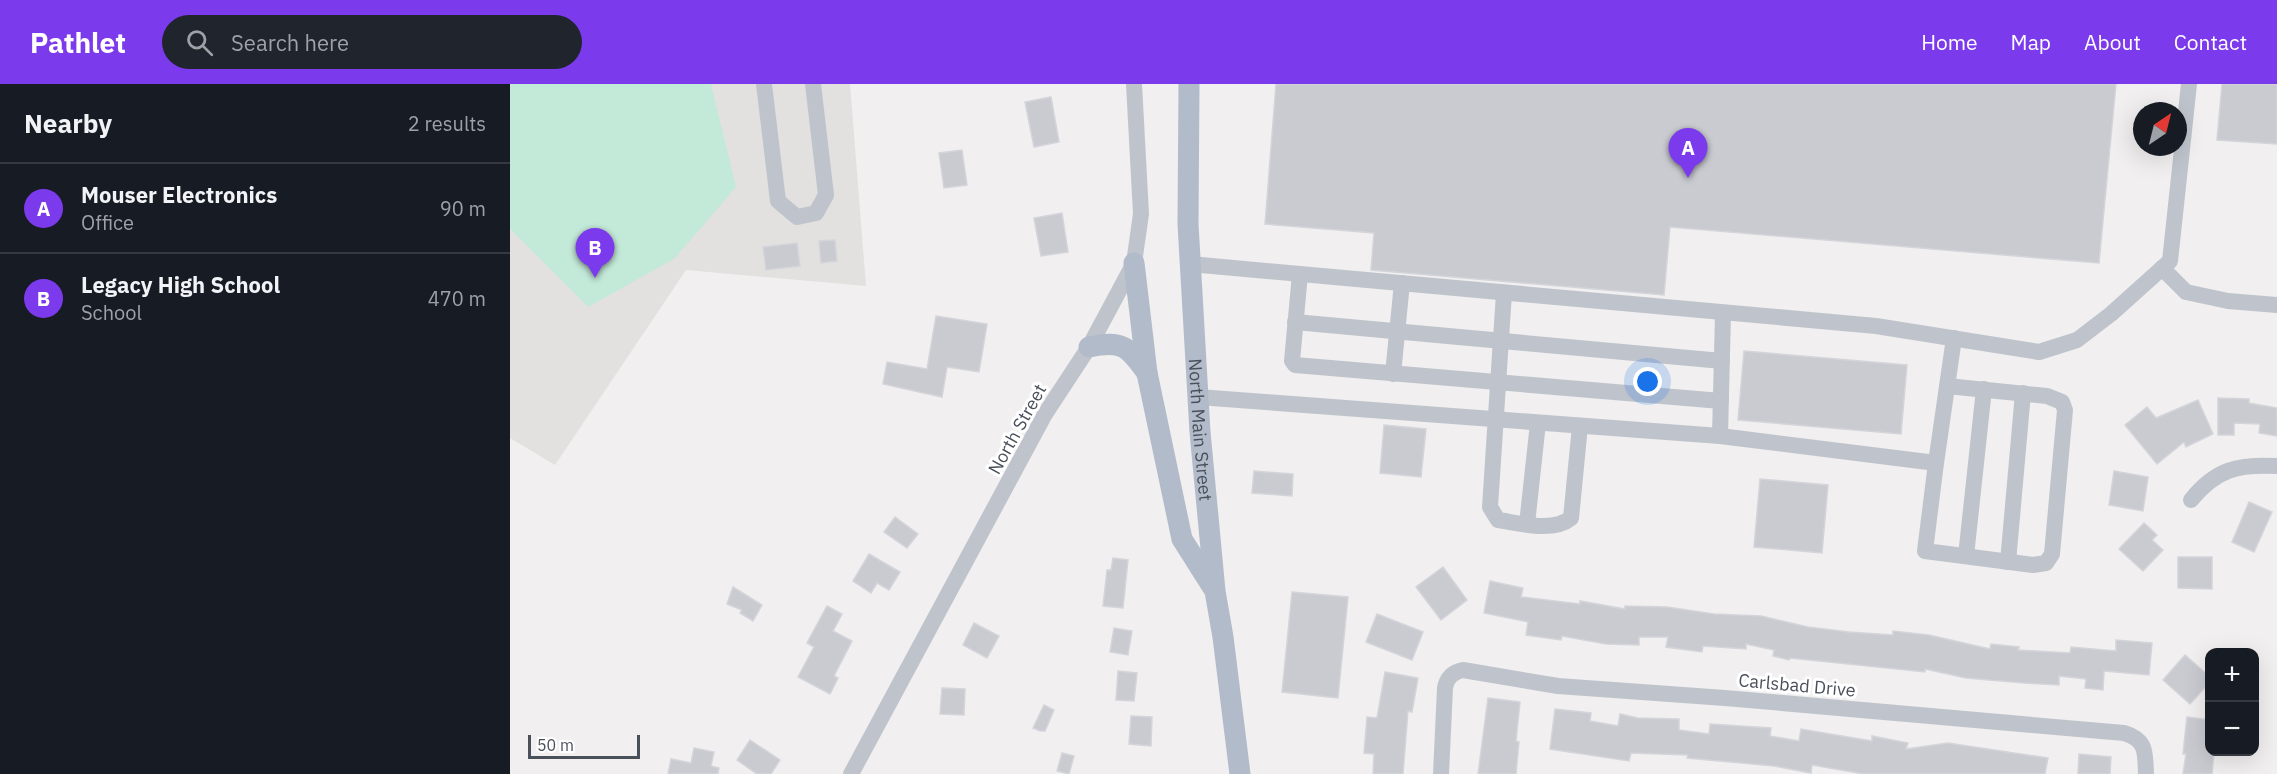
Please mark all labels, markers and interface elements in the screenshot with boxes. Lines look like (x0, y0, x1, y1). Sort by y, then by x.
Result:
search box (162, 15, 582, 69)
text: Pathlet (30, 24, 126, 61)
icon: search (183, 26, 216, 59)
text: Search here (231, 28, 349, 57)
text: Home (1921, 28, 1978, 56)
text: Map (2011, 28, 2051, 56)
text: About (2084, 28, 2141, 56)
text: Contact (2174, 28, 2247, 56)
north arrow (2133, 102, 2187, 156)
text: Nearby (24, 106, 112, 140)
text: 2 results (408, 110, 486, 137)
pin: A (1668, 128, 1708, 178)
text: Mouser Electronics (81, 180, 277, 209)
text: A (37, 195, 50, 222)
text: 90 m (440, 195, 486, 222)
text: Office (81, 209, 134, 236)
pin: B (576, 228, 614, 278)
text: Legacy High School (81, 270, 280, 299)
text: B (37, 285, 50, 312)
text: 470 m (428, 285, 486, 312)
text: School (81, 299, 142, 326)
street label: North Main Street (1184, 358, 1218, 502)
your location (1633, 367, 1662, 396)
street label: North Street (983, 380, 1051, 478)
map controls (2205, 648, 2259, 756)
button: + (2205, 648, 2259, 702)
street label: Carlsbad Drive (1737, 668, 1857, 702)
button: − (2205, 702, 2259, 756)
scale bar (528, 732, 640, 760)
text: 50 m (537, 735, 574, 755)

